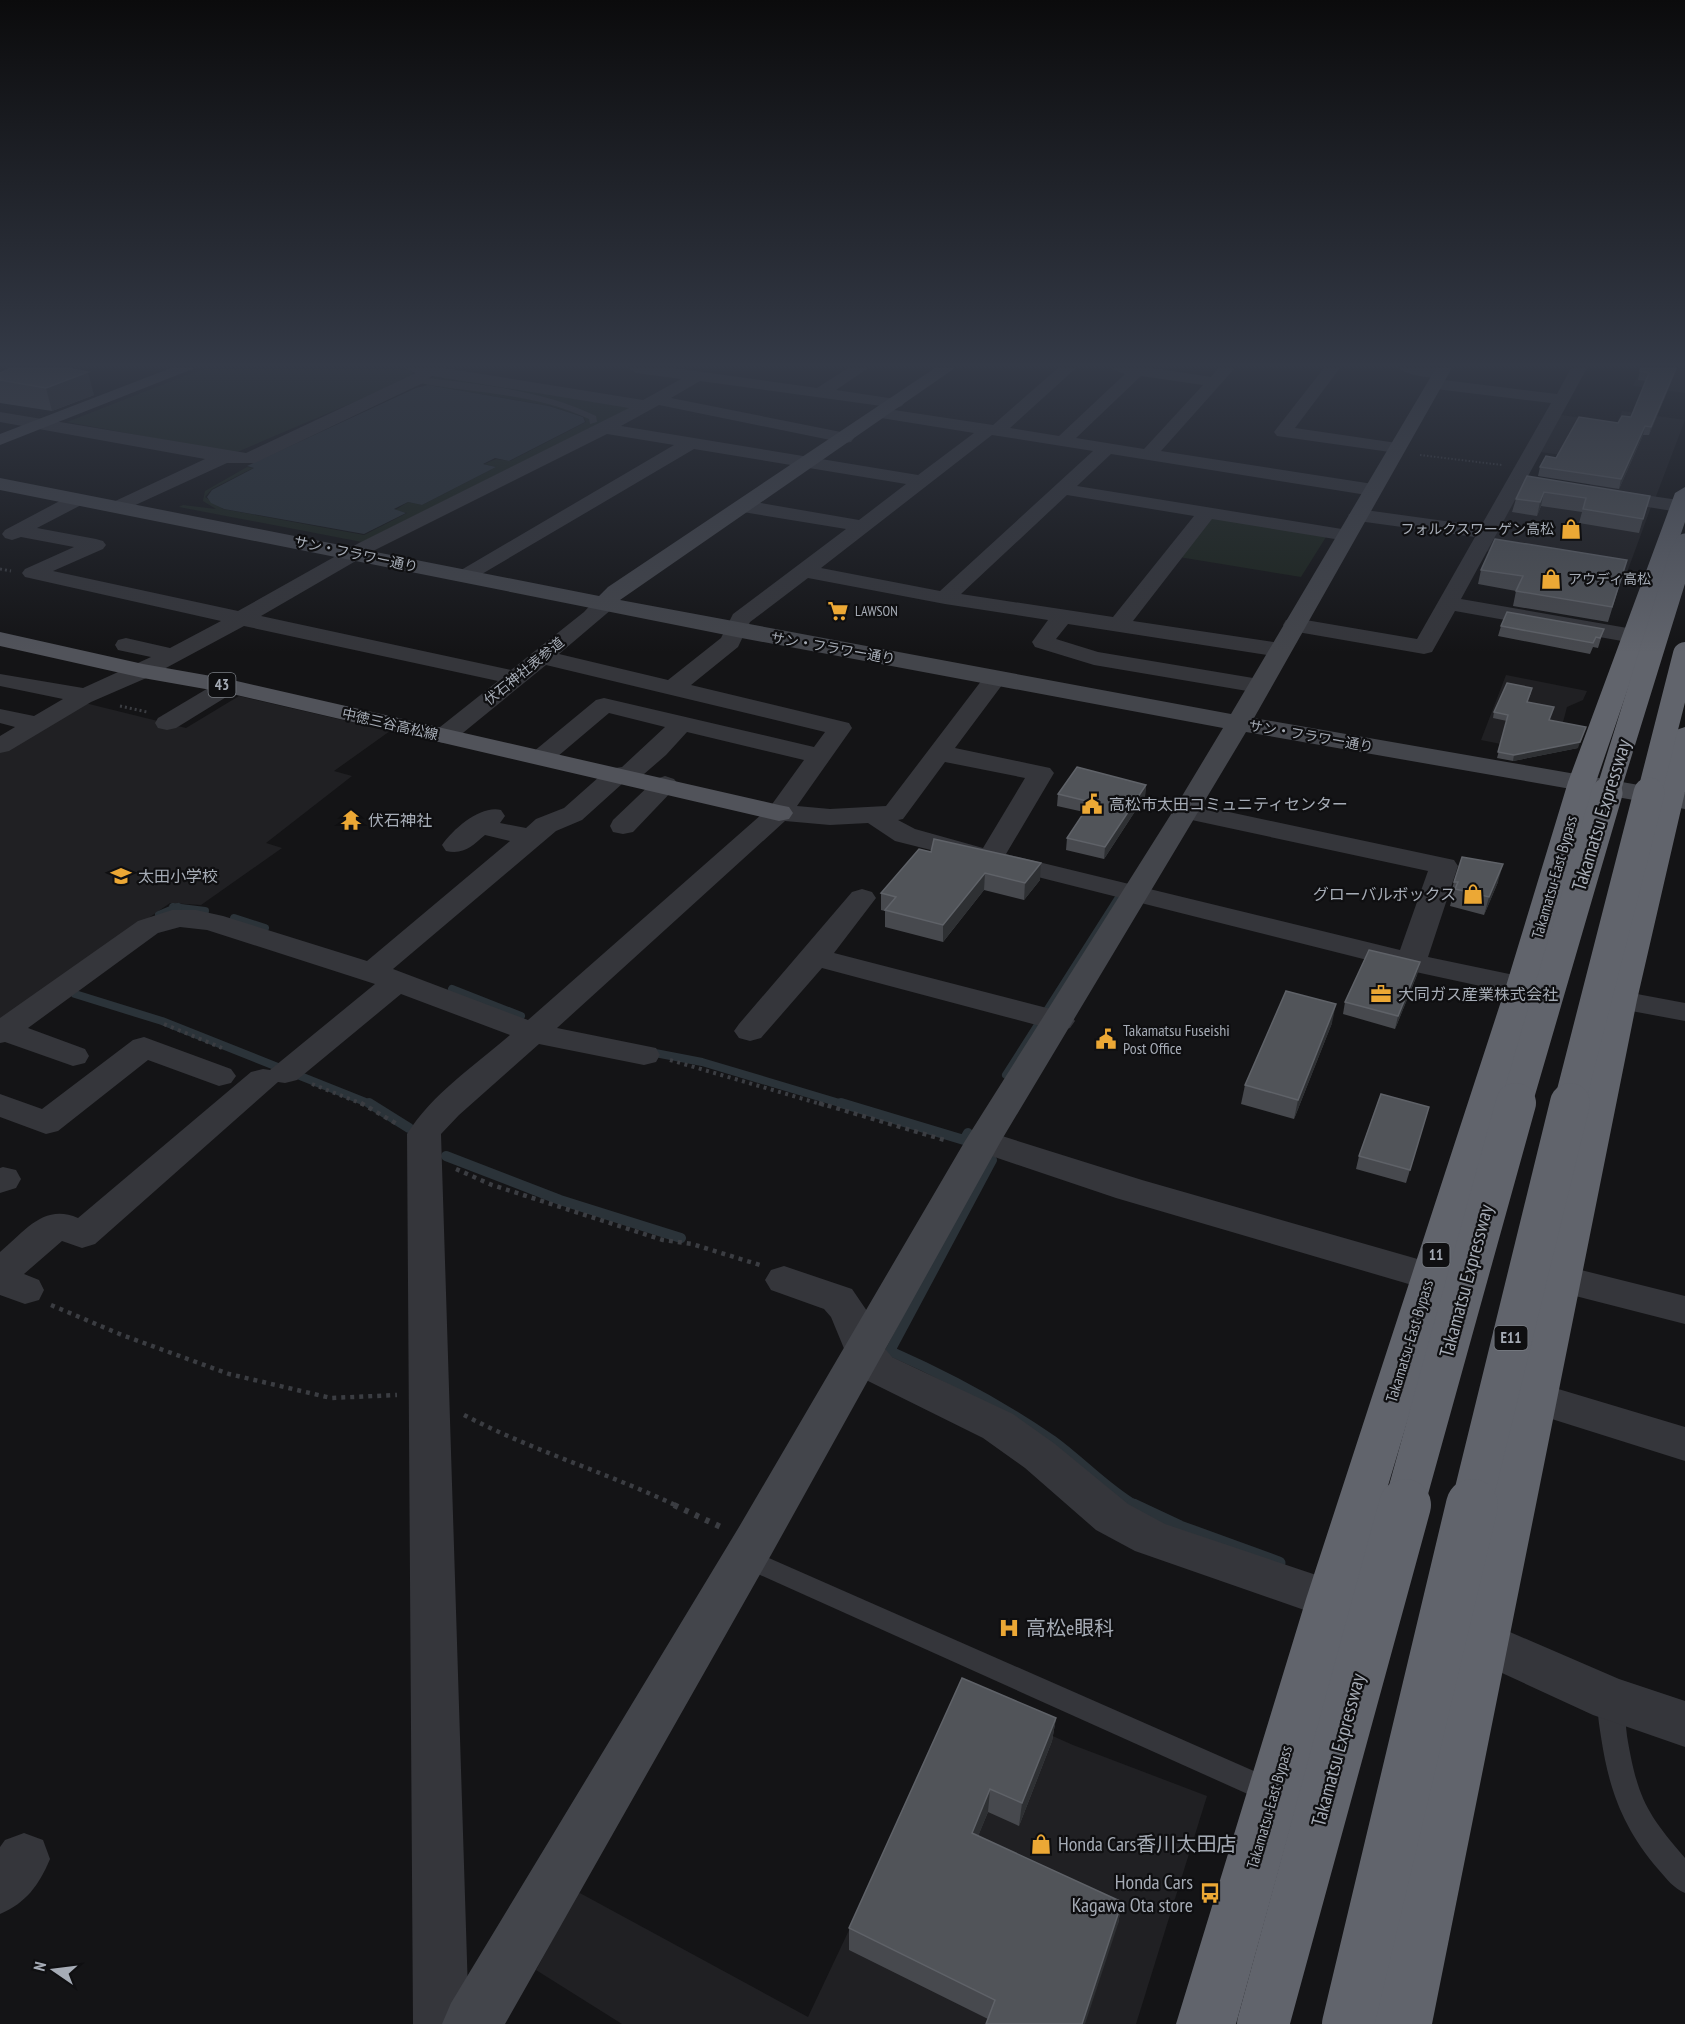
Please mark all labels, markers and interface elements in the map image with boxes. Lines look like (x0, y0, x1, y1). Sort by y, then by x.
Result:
shop icon: フォルクスワーゲン高松 (1559, 517, 1583, 541)
place label: フォルクスワーゲン高松 (1400, 520, 1554, 538)
street label: サン・フラワー通り (293, 532, 419, 576)
shop icon: アウディ高松 (1539, 567, 1563, 591)
place label: アウディ高松 (1568, 570, 1651, 588)
supermarket icon: LAWSON (826, 599, 850, 623)
place label: LAWSON (855, 602, 898, 620)
street label: サン・フラワー通り (769, 628, 897, 668)
street label: 伏石神社表参道 (480, 633, 568, 709)
road number: 43 (208, 673, 236, 697)
street label: 中徳三谷高松線 (340, 704, 440, 744)
street label: サン・フラワー通り (1247, 716, 1375, 756)
street label: Takamatsu Expressway (1566, 736, 1637, 894)
public building icon: 高松市太田コミュニティセンター (1080, 792, 1104, 816)
place label: 高松市太田コミュニティセンター (1109, 794, 1348, 814)
temple icon: 伏石神社 (339, 808, 363, 832)
place label: 伏石神社 (368, 810, 432, 830)
street label: Takamatsu-East Bypass (1527, 813, 1581, 941)
school or university icon: 太田小学校 (109, 864, 133, 888)
place label: 太田小学校 (138, 866, 218, 886)
shop icon: グローバルボックス (1461, 882, 1485, 906)
place label: グローバルボックス (1313, 884, 1456, 904)
office icon: 大同ガス産業株式会社 (1369, 982, 1393, 1006)
place label: 大同ガス産業株式会社 (1398, 984, 1558, 1004)
place label: Takamatsu Fuseishi Post Office (1123, 1020, 1230, 1058)
public building icon: Takamatsu Fuseishi Post Office (1094, 1027, 1118, 1051)
street label: Takamatsu Expressway (1433, 1201, 1499, 1360)
road number: 11 (1422, 1243, 1450, 1267)
street label: Takamatsu-East Bypass (1381, 1277, 1437, 1405)
road number: E11 (1494, 1326, 1528, 1350)
place label: 高松e眼科 (1026, 1615, 1114, 1641)
hospital icon: 高松e眼科 (997, 1616, 1021, 1640)
street label: Takamatsu Expressway (1305, 1670, 1371, 1829)
street label: Takamatsu-East Bypass (1242, 1743, 1296, 1871)
place label: Honda Cars香川太田店 (1058, 1831, 1236, 1857)
shop icon: Honda Cars香川太田店 (1029, 1832, 1053, 1856)
place label: Honda Cars Kagawa Ota store (1072, 1869, 1193, 1918)
bus stop icon: Honda Cars Kagawa Ota store (1198, 1881, 1222, 1905)
north arrow (24, 1940, 84, 2000)
text: N (29, 1960, 50, 1973)

